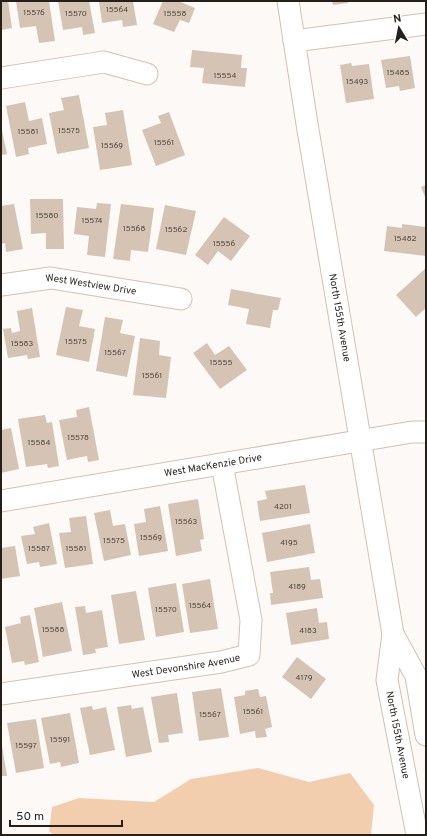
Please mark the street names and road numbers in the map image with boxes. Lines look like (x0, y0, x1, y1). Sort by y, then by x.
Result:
street label: West Westview Drive (45, 271, 137, 298)
street label: North 155th Avenue (326, 273, 354, 363)
street label: West MacKenzie Drive (163, 451, 263, 480)
street label: West Devonshire Avenue (131, 651, 242, 681)
street label: North 155th Avenue (383, 690, 412, 780)

